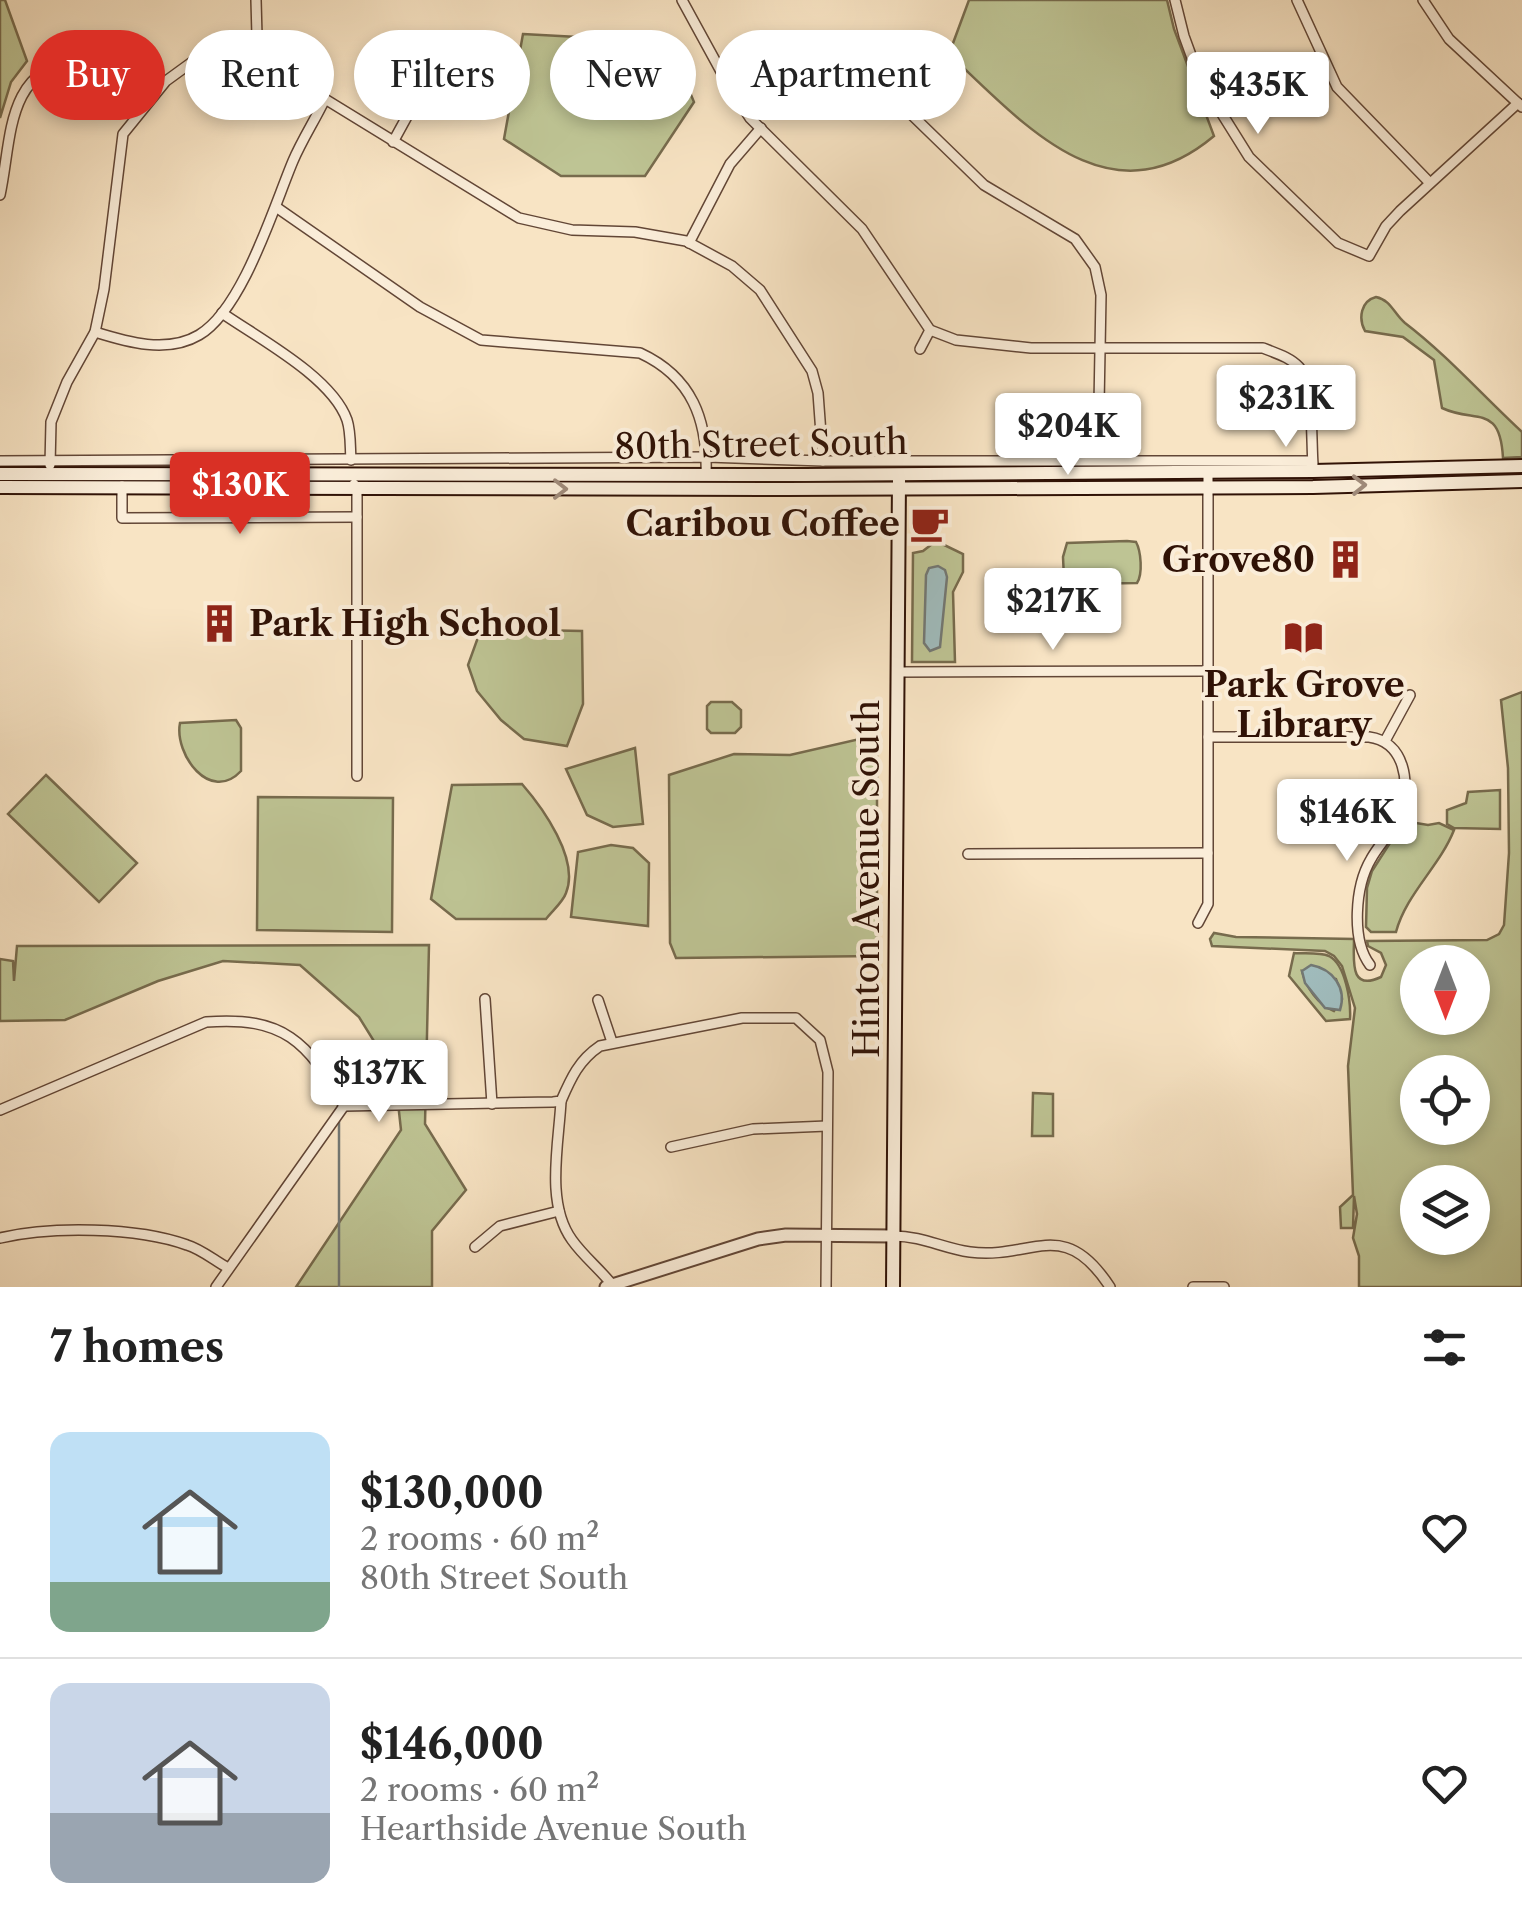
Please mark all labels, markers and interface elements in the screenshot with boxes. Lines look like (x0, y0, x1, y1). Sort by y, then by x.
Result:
chip: Buy (30, 30, 165, 120)
chip: Rent (185, 30, 334, 120)
chip: Filters (354, 30, 530, 120)
chip: New (550, 30, 696, 120)
chip: Apartment (716, 30, 966, 120)
pin: $435K (1188, 52, 1328, 137)
text: $435K (1209, 65, 1307, 104)
pin: $231K (1216, 365, 1356, 450)
text: $231K (1239, 378, 1333, 417)
pin: $204K (998, 393, 1138, 478)
text: $204K (1017, 406, 1119, 445)
street label: 80th Street South (614, 420, 908, 468)
pin: $130K (170, 452, 310, 537)
text: $130K (192, 465, 288, 504)
one-way arrow (1351, 475, 1367, 496)
one-way arrow (552, 478, 568, 500)
place label: Caribou Coffee (626, 502, 900, 545)
cafe icon: Caribou Coffee (909, 502, 951, 544)
place label: Grove80 (1162, 538, 1315, 581)
building icon: Grove80 (1324, 538, 1366, 580)
pin: $217K (983, 568, 1123, 653)
text: $217K (1006, 581, 1100, 620)
building icon: Park High School (198, 602, 240, 644)
place label: Park High School (249, 602, 561, 645)
library icon: Park Grove Library (1283, 616, 1325, 658)
place label: Park Grove Library (1203, 663, 1405, 746)
street label: Hinton Avenue South (845, 700, 888, 1058)
pin: $146K (1277, 779, 1417, 864)
text: $146K (1299, 792, 1395, 831)
north arrow (1400, 945, 1490, 1035)
map controls (1400, 945, 1490, 1255)
pin: $137K (309, 1040, 449, 1125)
text: $137K (333, 1053, 425, 1092)
button: locate (1400, 1055, 1490, 1145)
button: layers (1400, 1165, 1490, 1255)
icon: filters (1417, 1320, 1472, 1375)
text: 7 homes (50, 1321, 224, 1373)
text: $130,000 (360, 1467, 544, 1519)
icon: home (130, 1472, 250, 1592)
icon: heart (1417, 1505, 1472, 1560)
text: 2 rooms · 60 m² (360, 1519, 599, 1558)
text: 80th Street South (360, 1558, 628, 1597)
text: $146,000 (360, 1718, 544, 1770)
icon: home (130, 1723, 250, 1843)
icon: heart (1417, 1756, 1472, 1811)
text: 2 rooms · 60 m² (360, 1770, 599, 1809)
text: Hearthside Avenue South (360, 1809, 747, 1848)

